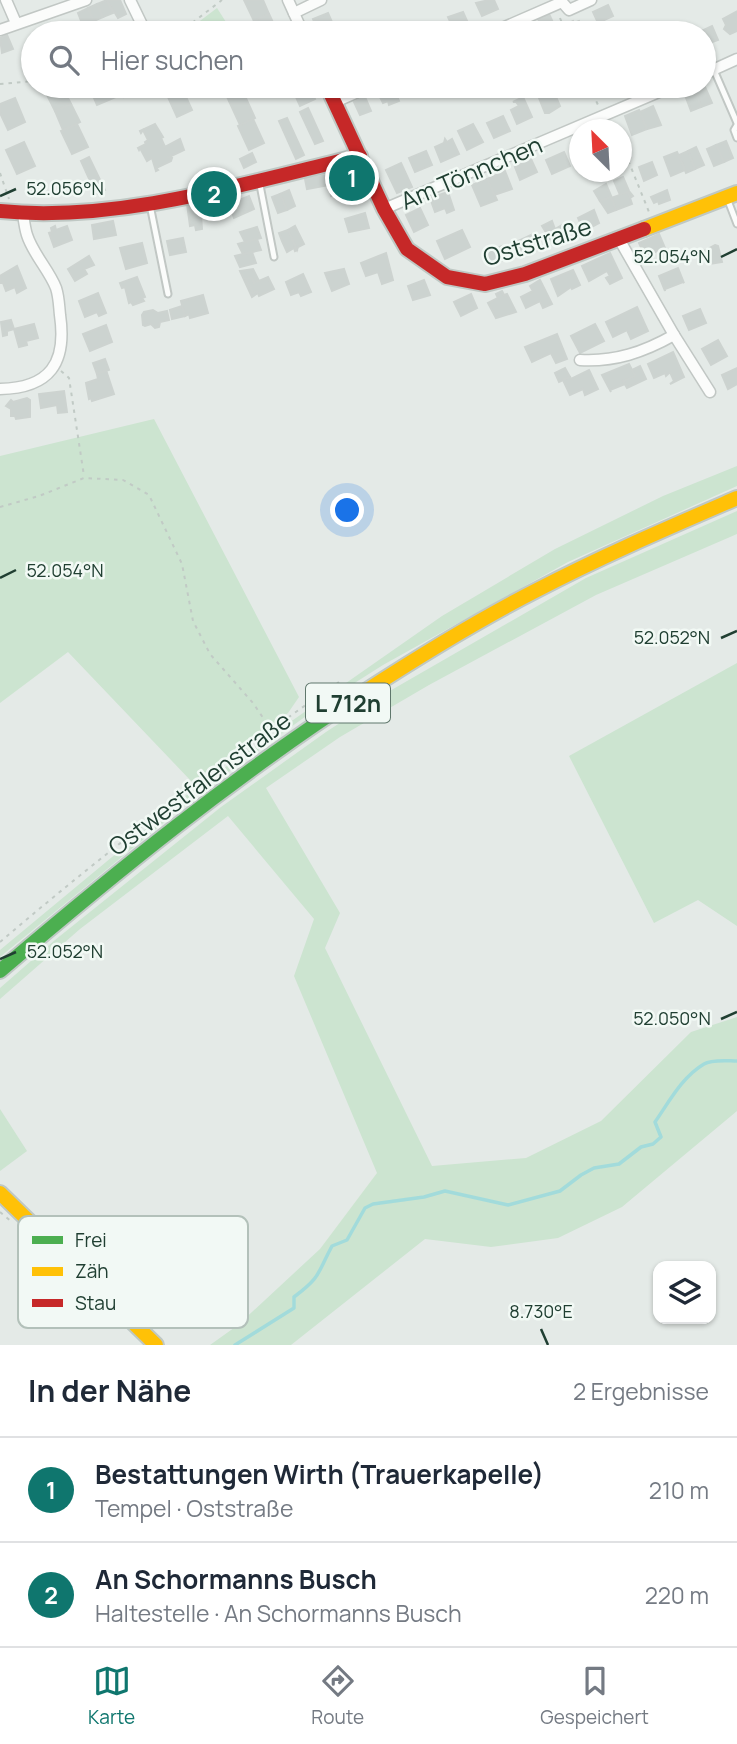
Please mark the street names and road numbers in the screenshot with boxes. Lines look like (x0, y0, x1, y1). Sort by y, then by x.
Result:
street label: Am Tönnchen (395, 127, 547, 217)
street label: Oststraße (479, 209, 595, 273)
road number: L 712n (306, 684, 390, 722)
street label: Ostwestfalenstraße (101, 703, 297, 863)

